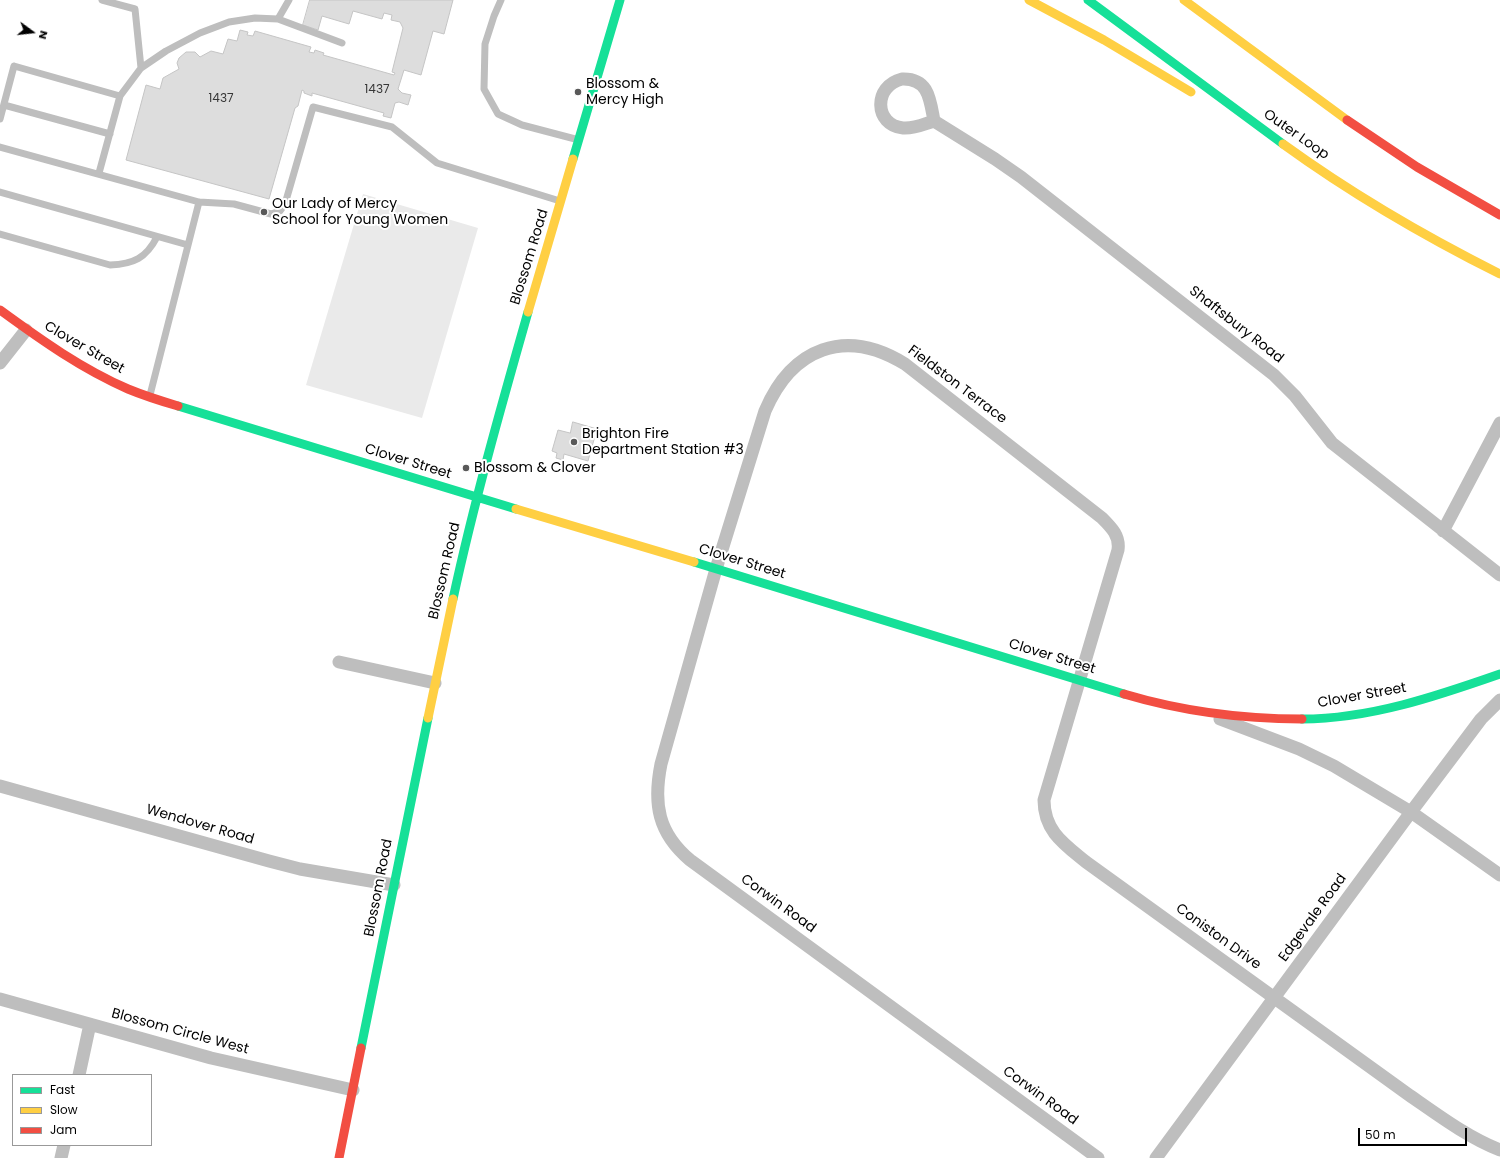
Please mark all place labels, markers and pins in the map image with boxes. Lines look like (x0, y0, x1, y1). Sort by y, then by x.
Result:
place label: Blossom & Mercy High (586, 76, 664, 108)
marker: Blossom & Mercy High (573, 87, 583, 97)
place label: Our Lady of Mercy School for Young Women (272, 196, 448, 228)
marker: Our Lady of Mercy School for Young Women (259, 207, 269, 217)
place label: Brighton Fire Department Station #3 (582, 426, 744, 458)
marker: Brighton Fire Department Station #3 (569, 437, 579, 447)
place label: Blossom & Clover (474, 460, 596, 476)
marker: Blossom & Clover (461, 463, 471, 473)

